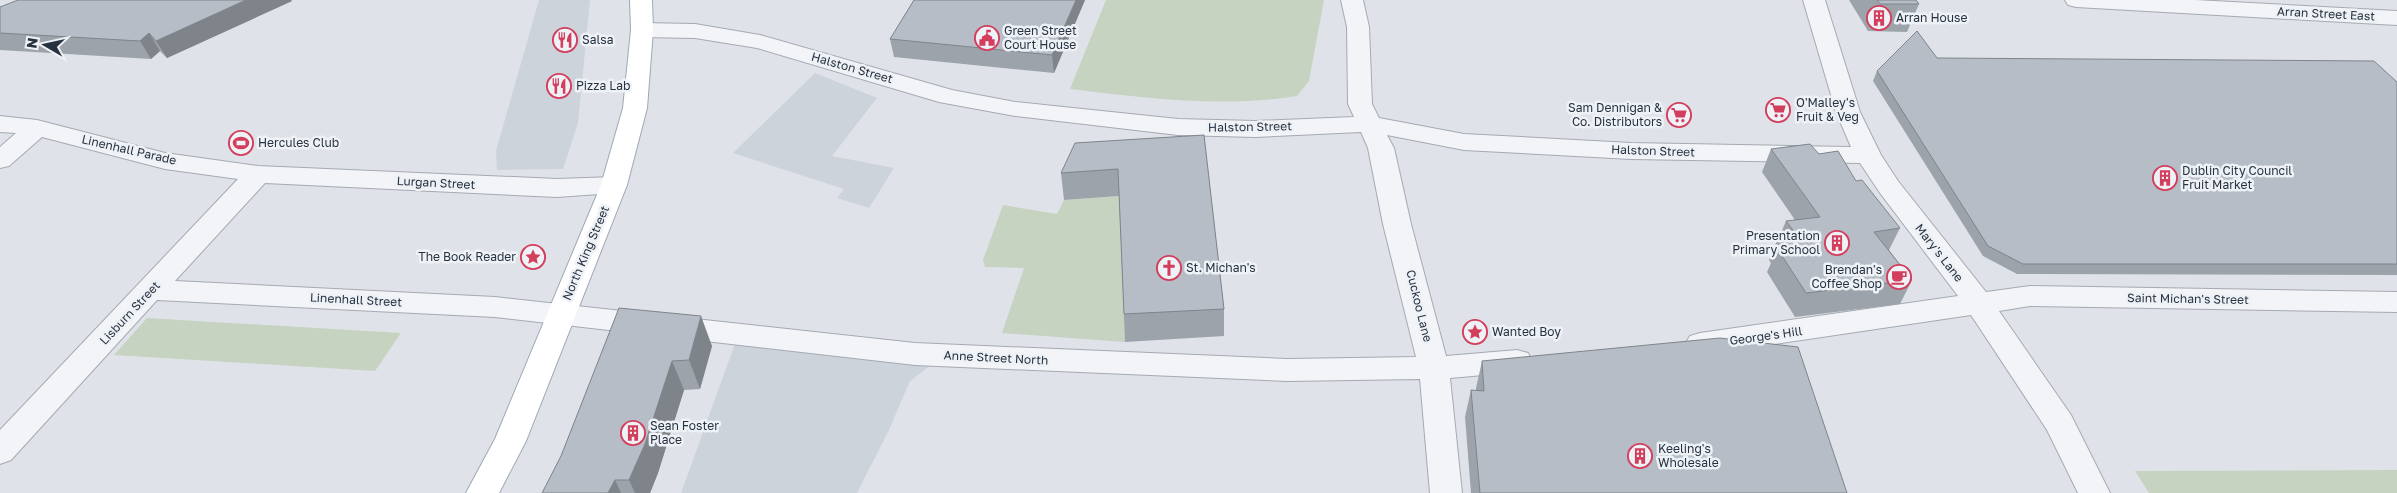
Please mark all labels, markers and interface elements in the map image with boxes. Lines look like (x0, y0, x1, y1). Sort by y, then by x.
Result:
street label: Arran Street East (2277, 3, 2376, 24)
building icon: Arran House (1866, 5, 1892, 31)
place label: Arran House (1896, 10, 1967, 25)
north arrow (20, 20, 70, 70)
place label: Green Street Court House (1004, 23, 1077, 52)
public building icon: Green Street Court House (974, 25, 1000, 51)
restaurant icon: Salsa (552, 27, 578, 53)
place label: Salsa (582, 32, 613, 47)
text: N (22, 36, 41, 49)
street label: Halston Street (810, 49, 895, 86)
restaurant icon: Pizza Lab (546, 73, 572, 99)
place label: Pizza Lab (576, 78, 630, 93)
place label: O'Malley's Fruit & Veg (1796, 95, 1859, 124)
supermarket icon: O'Malley's Fruit & Veg (1765, 97, 1791, 123)
place label: Sam Dennigan & Co. Distributors (1568, 100, 1662, 129)
supermarket icon: Sam Dennigan & Co. Distributors (1666, 102, 1692, 128)
street label: Halston Street (1208, 118, 1292, 135)
sports icon: Hercules Club (228, 130, 254, 156)
street label: Linenhall Parade (80, 131, 178, 168)
place label: Hercules Club (258, 135, 339, 150)
street label: Halston Street (1611, 142, 1695, 159)
place label: Dublin City Council Fruit Market (2182, 163, 2292, 192)
building icon: Dublin City Council Fruit Market (2152, 165, 2178, 191)
street label: Lurgan Street (396, 173, 476, 192)
street label: North King Street (559, 203, 612, 302)
street label: Mary's Lane (1912, 221, 1967, 285)
place label: Presentation Primary School (1732, 228, 1820, 257)
building icon: Presentation Primary School (1824, 230, 1850, 256)
place icon: The Book Reader (520, 244, 546, 270)
place label: The Book Reader (418, 249, 516, 264)
church icon: St. Michan's (1156, 255, 1182, 281)
place label: St. Michan's (1186, 260, 1256, 275)
place label: Brendan's Coffee Shop (1811, 262, 1882, 291)
cafe icon: Brendan's Coffee Shop (1886, 264, 1912, 290)
street label: Cuckoo Lane (1403, 268, 1436, 344)
street label: Lisburn Street (96, 278, 163, 348)
street label: Linenhall Street (310, 290, 403, 309)
street label: Saint Michan's Street (2127, 290, 2249, 307)
place icon: Wanted Boy (1462, 319, 1488, 345)
street label: George's Hill (1729, 323, 1803, 348)
place label: Wanted Boy (1492, 324, 1561, 339)
street label: Anne Street North (943, 347, 1049, 368)
place label: Sean Foster Place (650, 418, 719, 447)
building icon: Sean Foster Place (620, 420, 646, 446)
place label: Keeling's Wholesale (1658, 441, 1719, 470)
building icon: Keeling's Wholesale (1627, 443, 1653, 469)

